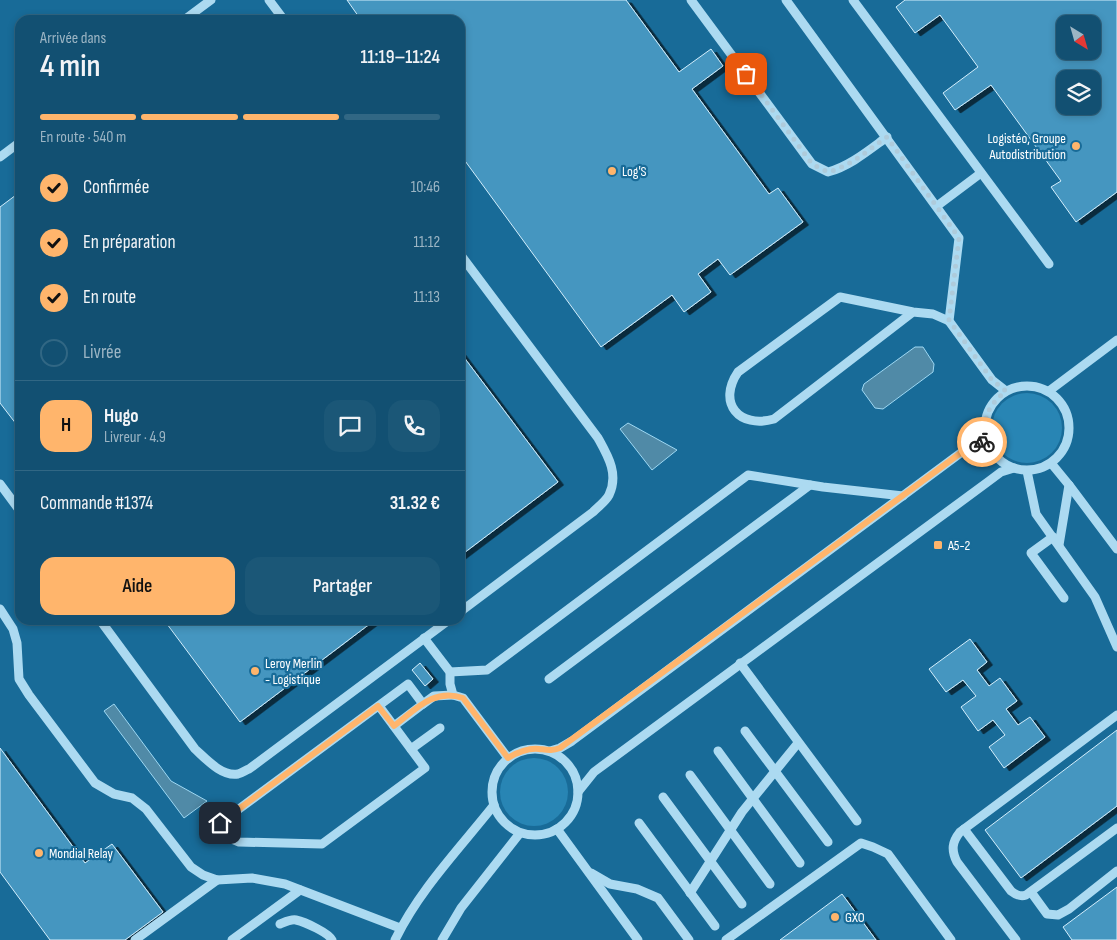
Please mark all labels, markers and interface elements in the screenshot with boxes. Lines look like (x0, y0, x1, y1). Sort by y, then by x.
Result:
north arrow (1056, 15, 1101, 60)
map controls (1056, 15, 1101, 115)
text: Arrivée dans (40, 29, 106, 48)
text: 11:19–11:24 (360, 46, 440, 69)
text: 4 min (40, 47, 101, 86)
pin (725, 53, 767, 95)
icon: bag (732, 60, 760, 88)
button: layers (1056, 70, 1101, 115)
text: En route · 540 m (40, 128, 126, 147)
place label: Logistéo, Groupe Autodistribution (988, 130, 1066, 163)
marker: Logistéo, Groupe Autodistribution (1070, 140, 1082, 152)
place label: Log'S (622, 163, 647, 180)
marker: Log'S (606, 165, 618, 177)
icon: check (40, 174, 68, 202)
text: Confirmée (83, 176, 149, 199)
text: 10:46 (411, 178, 440, 197)
icon: check (40, 229, 68, 257)
text: En préparation (83, 231, 176, 254)
text: 11:12 (413, 233, 440, 252)
icon: check (40, 284, 68, 312)
text: En route (83, 286, 136, 309)
text: 11:13 (413, 288, 440, 307)
text: Livrée (83, 341, 121, 364)
button: chat (324, 400, 376, 452)
button: phone (388, 400, 440, 452)
text: Hugo (104, 405, 139, 428)
text: H (61, 414, 71, 437)
courier (957, 417, 1007, 467)
text: Livreur · 4.9 (104, 428, 166, 447)
icon: bike (968, 428, 996, 456)
text: Commande #1374 (40, 492, 153, 515)
text: 31.32 € (390, 492, 440, 515)
place label: A5-2 (947, 537, 971, 554)
marker: A5-2 (932, 539, 944, 551)
button: Aide (40, 557, 235, 615)
button: Partager (245, 557, 440, 615)
place label: Leroy Merlin - Logistique (265, 655, 322, 688)
marker: Leroy Merlin - Logistique (249, 665, 261, 677)
pin (199, 802, 241, 844)
icon: home (206, 809, 234, 837)
place label: Mondial Relay (49, 845, 114, 862)
marker: Mondial Relay (33, 847, 45, 859)
place label: GXO (845, 909, 865, 926)
marker: GXO (829, 911, 841, 923)

